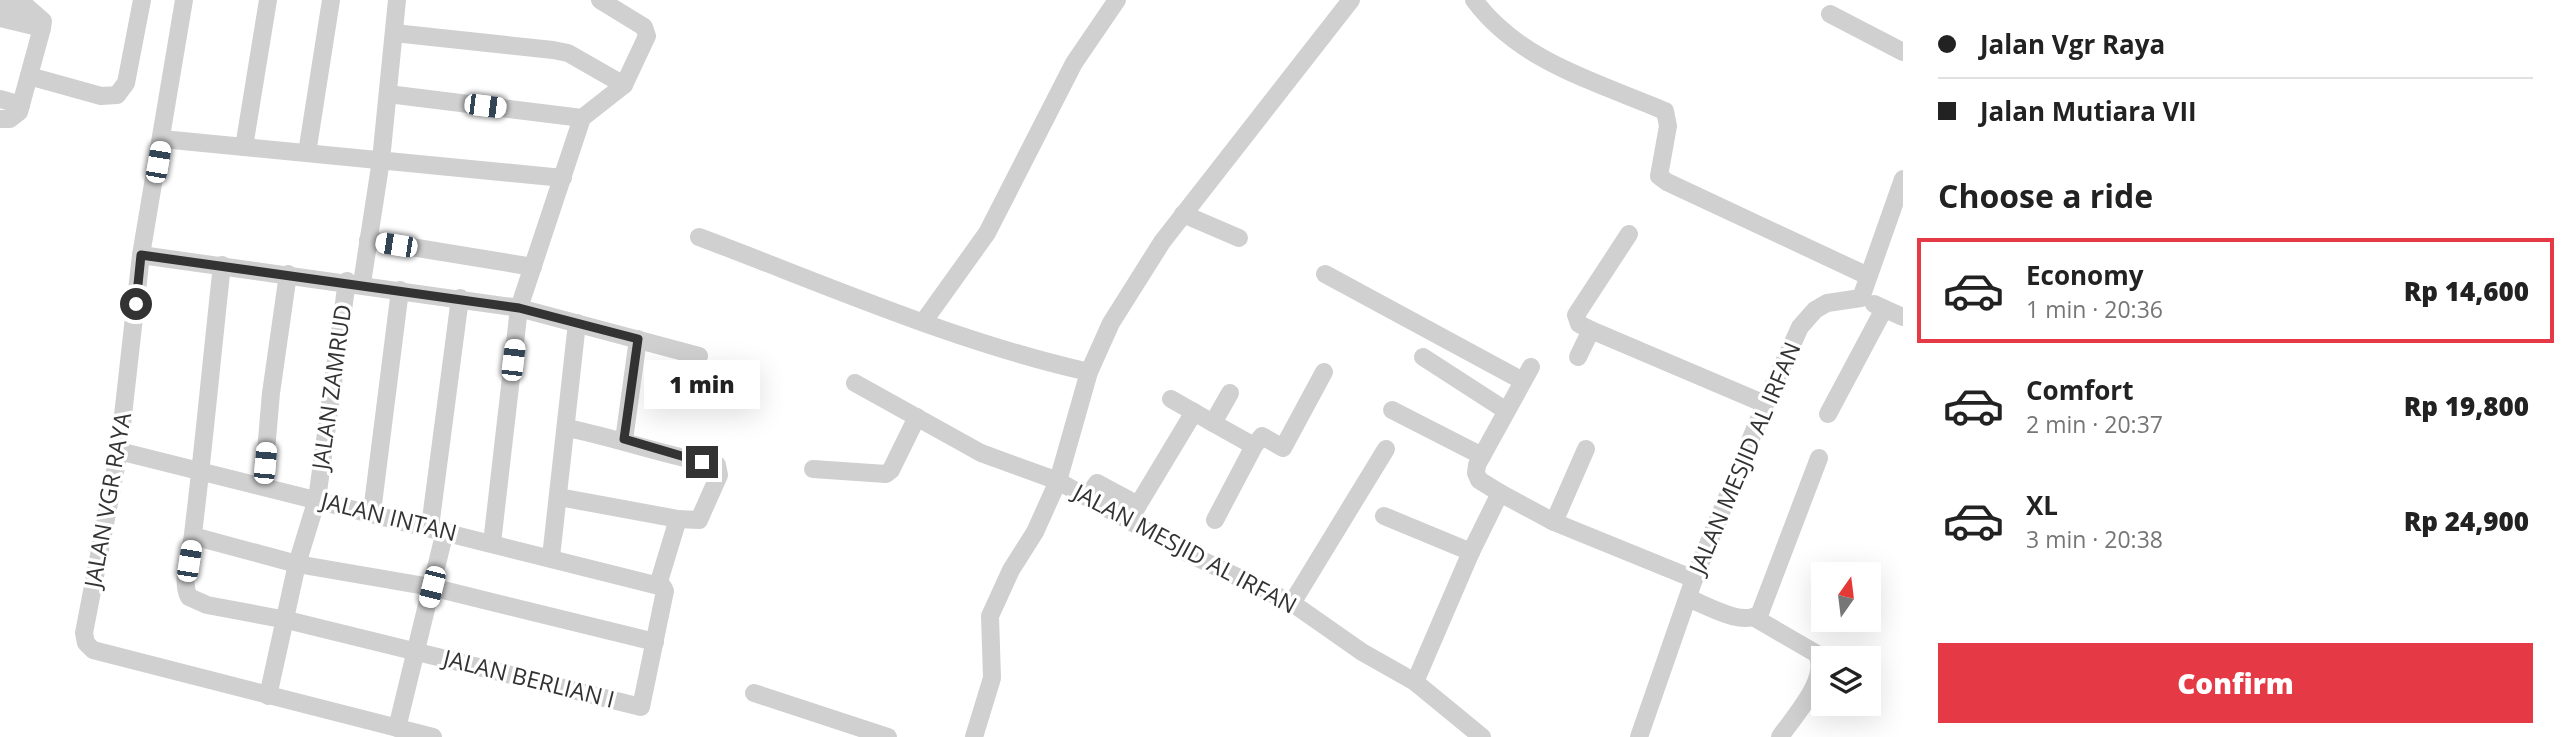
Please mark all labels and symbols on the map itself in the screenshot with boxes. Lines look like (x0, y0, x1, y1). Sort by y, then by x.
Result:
car (463, 93, 508, 119)
car (145, 139, 172, 185)
car (374, 231, 419, 259)
route start (120, 288, 152, 320)
street label: JALAN ZAMRUD (303, 302, 358, 474)
street label: JALAN MESJID AL IRFAN (1680, 337, 1807, 580)
car (501, 338, 526, 382)
callout: 1 min (644, 360, 760, 410)
street label: JALAN VGR RAYA (76, 409, 138, 592)
car (253, 441, 278, 485)
route end (686, 446, 718, 478)
street label: JALAN MESJID AL IRFAN (1066, 475, 1303, 621)
street label: JALAN INTAN (316, 483, 460, 548)
car (176, 539, 203, 583)
north arrow (1811, 562, 1881, 632)
car (417, 564, 448, 610)
street label: JALAN BERLIAN I (438, 641, 618, 715)

